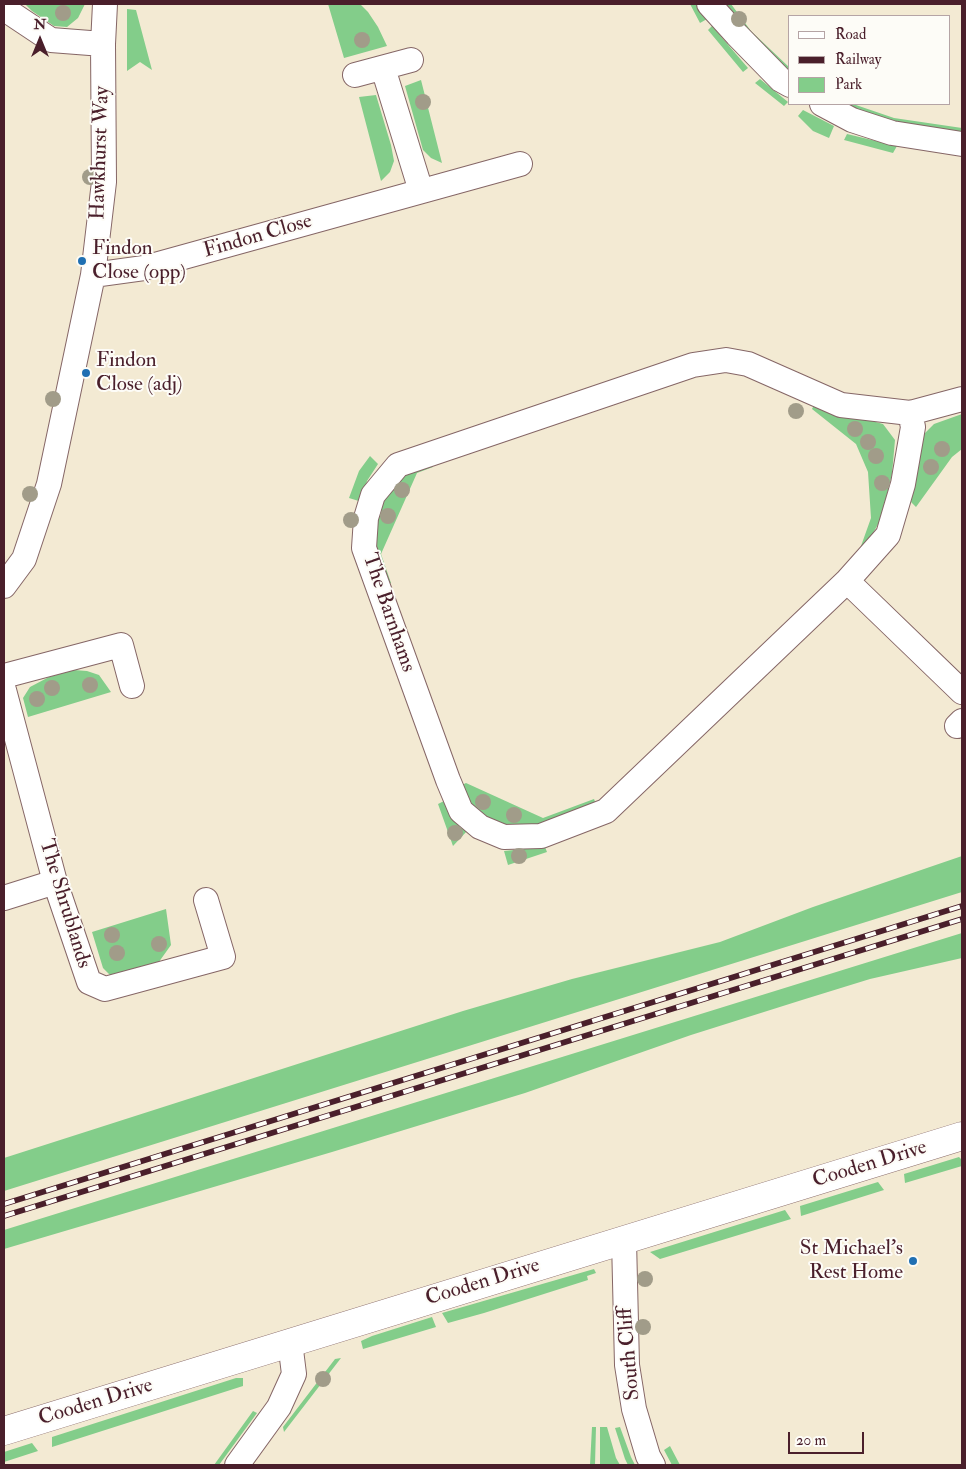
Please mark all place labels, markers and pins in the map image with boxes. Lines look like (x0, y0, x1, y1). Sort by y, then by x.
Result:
place label: Findon Close (opp) (92, 236, 186, 286)
marker: Findon Close (opp) (76, 255, 88, 267)
place label: Findon Close (adj) (96, 348, 182, 398)
marker: Findon Close (adj) (80, 367, 92, 379)
place label: St Michael's Rest Home (800, 1236, 903, 1286)
marker: St Michael's Rest Home (907, 1255, 919, 1267)

